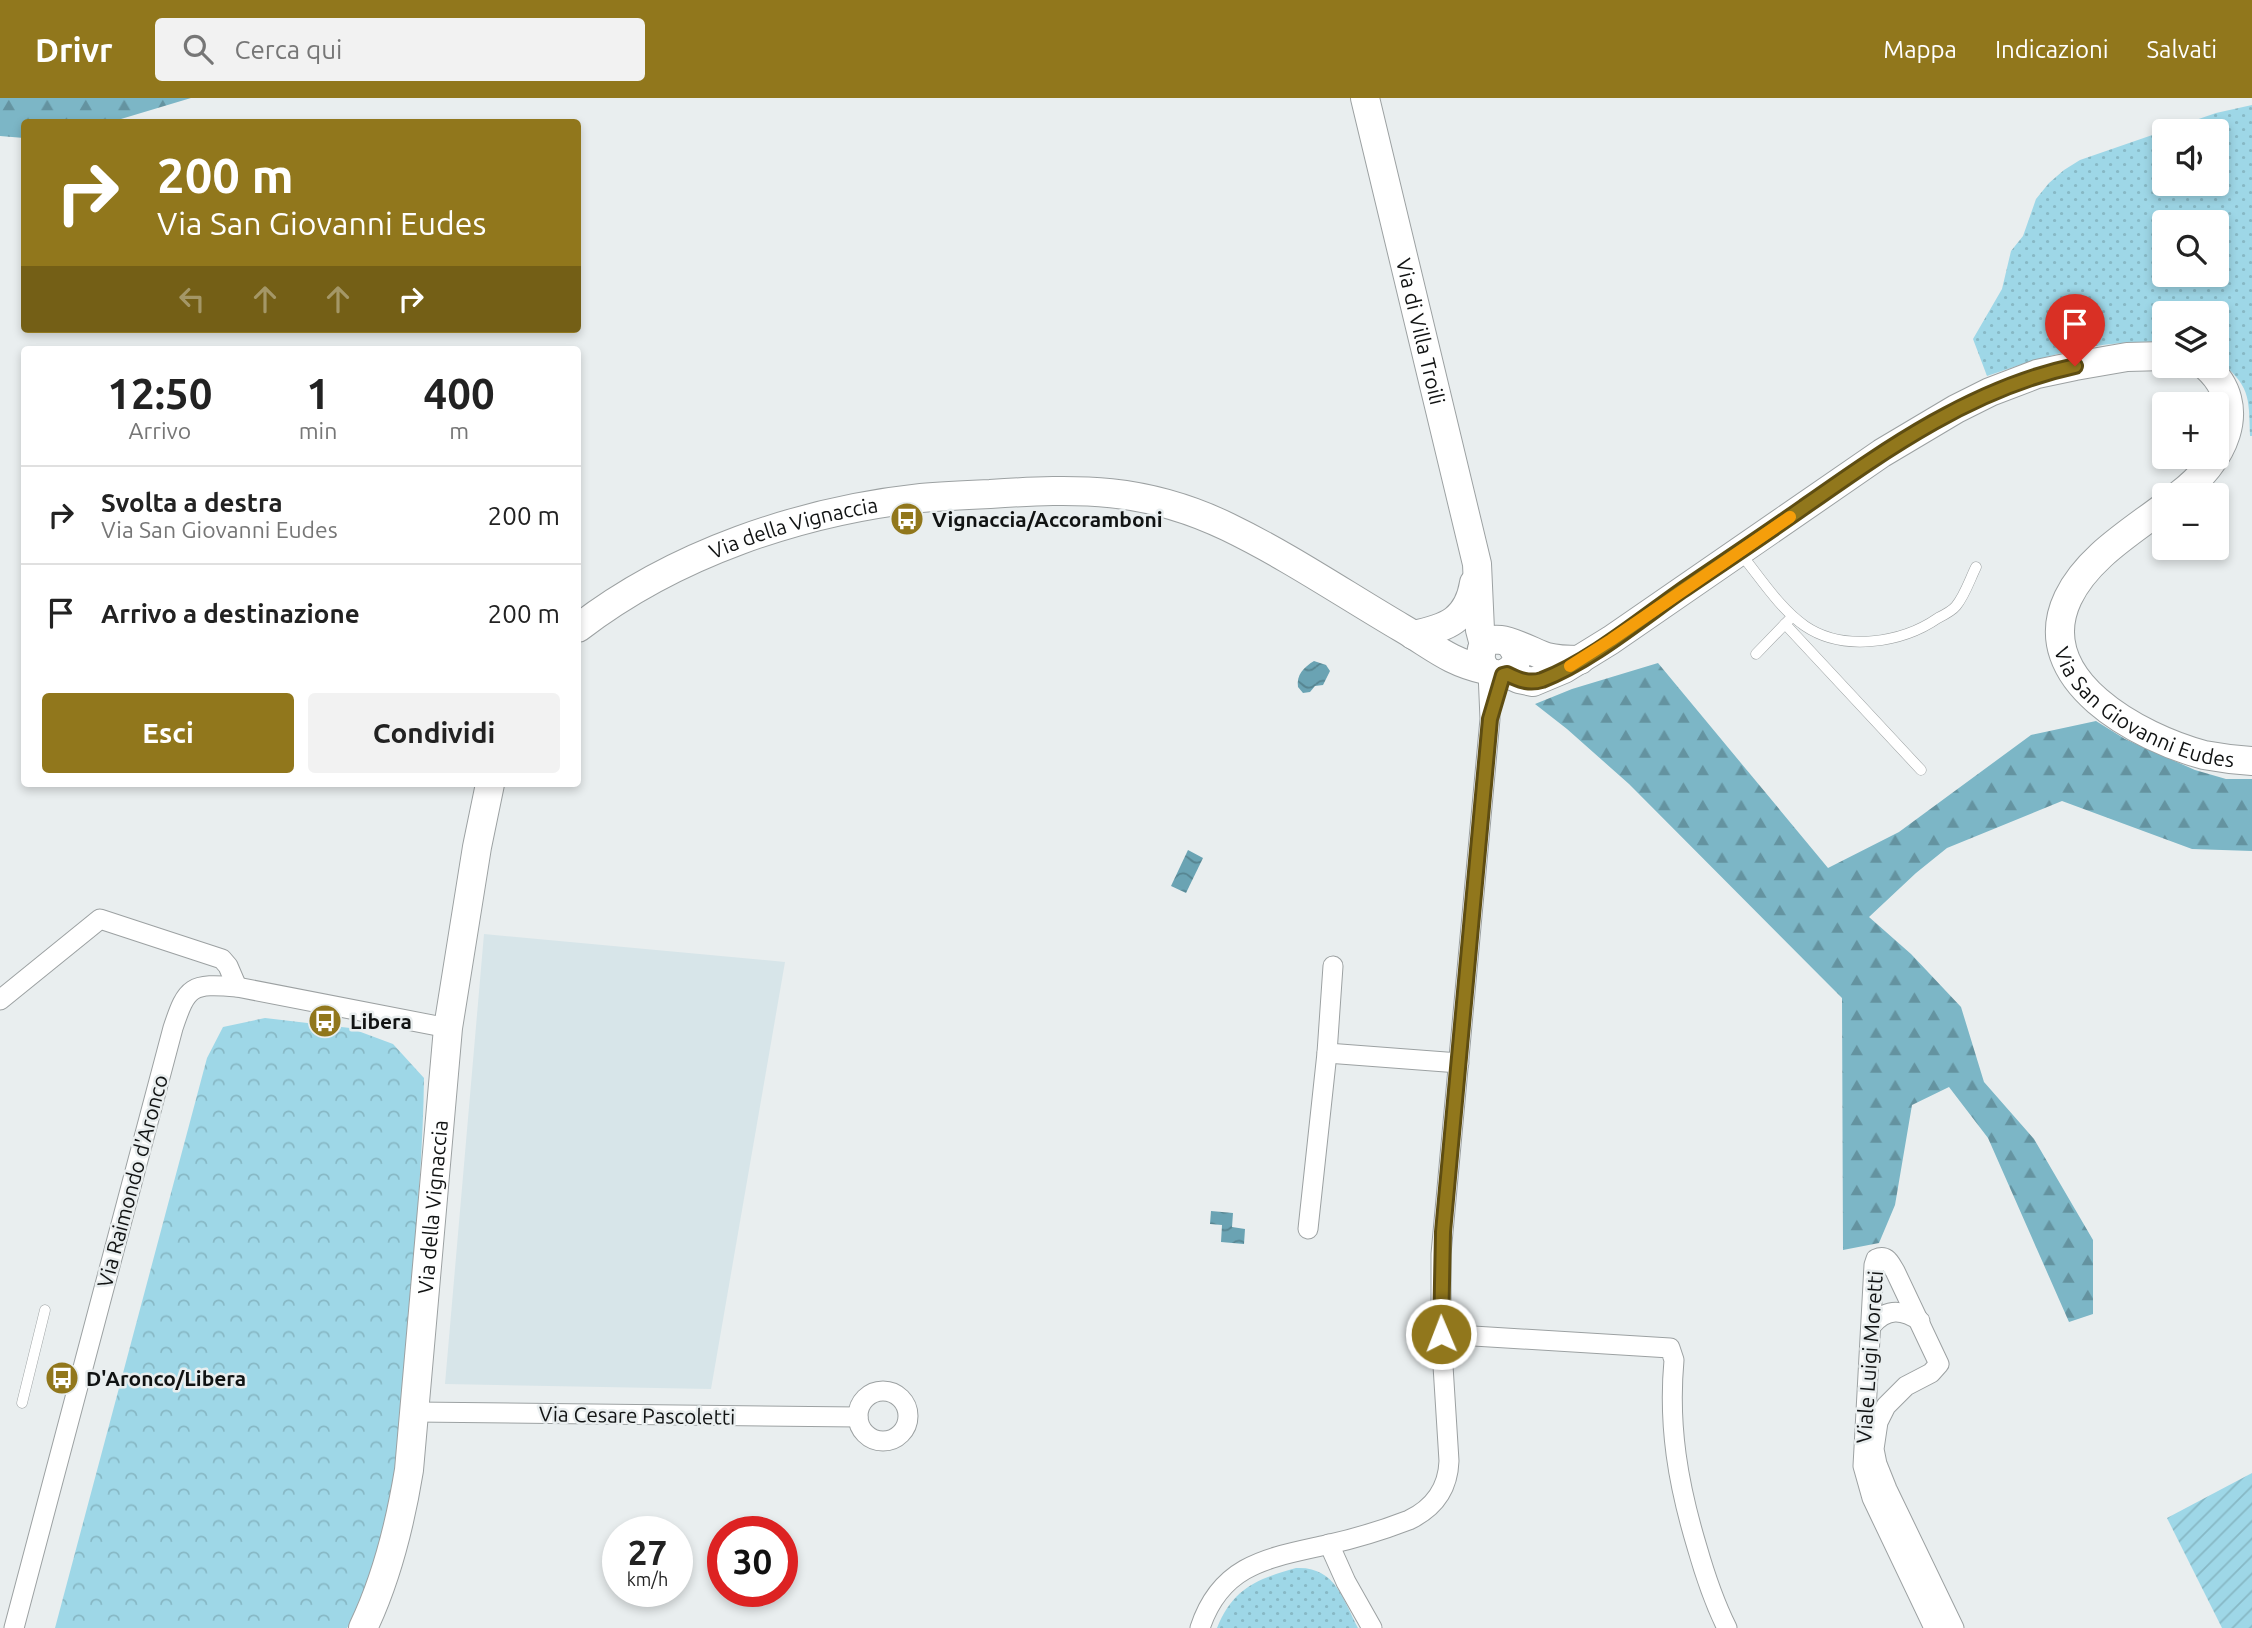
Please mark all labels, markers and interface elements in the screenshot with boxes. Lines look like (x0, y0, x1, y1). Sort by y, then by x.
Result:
search box (155, 18, 645, 81)
icon: search (179, 30, 217, 68)
text: Drivr (35, 31, 113, 68)
text: Cerca qui (235, 35, 342, 64)
text: Mappa (1883, 36, 1957, 63)
text: Indicazioni (1995, 36, 2109, 63)
text: Salvati (2147, 36, 2217, 63)
map controls (2152, 119, 2229, 560)
button: sound (2152, 119, 2229, 196)
icon: right (42, 147, 133, 238)
text: 200 m (157, 147, 294, 202)
text: Via San Giovanni Eudes (157, 205, 486, 241)
button: search (2152, 210, 2229, 287)
street label: Via di Villa Troili (1392, 256, 1450, 407)
icon: left (173, 280, 211, 318)
icon: ahead (246, 280, 284, 318)
icon: ahead (319, 280, 357, 318)
icon: right (392, 280, 430, 318)
pin (2045, 294, 2105, 366)
button: layers (2152, 301, 2229, 378)
icon: arrive (2056, 305, 2094, 343)
text: 12:50 (107, 370, 212, 417)
text: 1 (306, 370, 330, 417)
text: 400 (424, 370, 495, 417)
button: + (2152, 392, 2229, 469)
text: Arrivo (129, 418, 191, 443)
text: min (299, 418, 337, 443)
text: m (449, 418, 469, 443)
button: − (2152, 483, 2229, 560)
text: Svolta a destra (101, 488, 283, 517)
street label: Via della Vignaccia (705, 492, 880, 563)
icon: right (42, 496, 80, 534)
bus stop icon: Vignaccia/Accoramboni (888, 500, 926, 538)
text: 200 m (488, 501, 560, 530)
place label: Vignaccia/Accoramboni (932, 507, 1163, 531)
text: Via San Giovanni Eudes (101, 517, 338, 542)
icon: arrive (42, 594, 80, 632)
text: Arrivo a destinazione (101, 599, 360, 628)
text: 200 m (488, 599, 560, 628)
street label: Via San Giovanni Eudes (2050, 644, 2236, 771)
button: Esci (42, 693, 294, 773)
button: Condividi (308, 693, 560, 773)
bus stop icon: Libera (306, 1002, 344, 1040)
place label: Libera (350, 1009, 412, 1033)
street label: Via Raimondo d'Aronco (92, 1072, 172, 1290)
street label: Via della Vignaccia (413, 1119, 452, 1295)
street label: Viale Luigi Moretti (1851, 1270, 1887, 1444)
position arrow (1404, 1297, 1478, 1371)
bus stop icon: D'Aronco/Libera (43, 1359, 81, 1397)
place label: D'Aronco/Libera (86, 1366, 246, 1390)
street label: Via Cesare Pascoletti (539, 1401, 735, 1429)
speed limit sign: 30 (707, 1516, 798, 1607)
text: 27 (628, 1532, 667, 1572)
text: km/h (627, 1569, 668, 1589)

